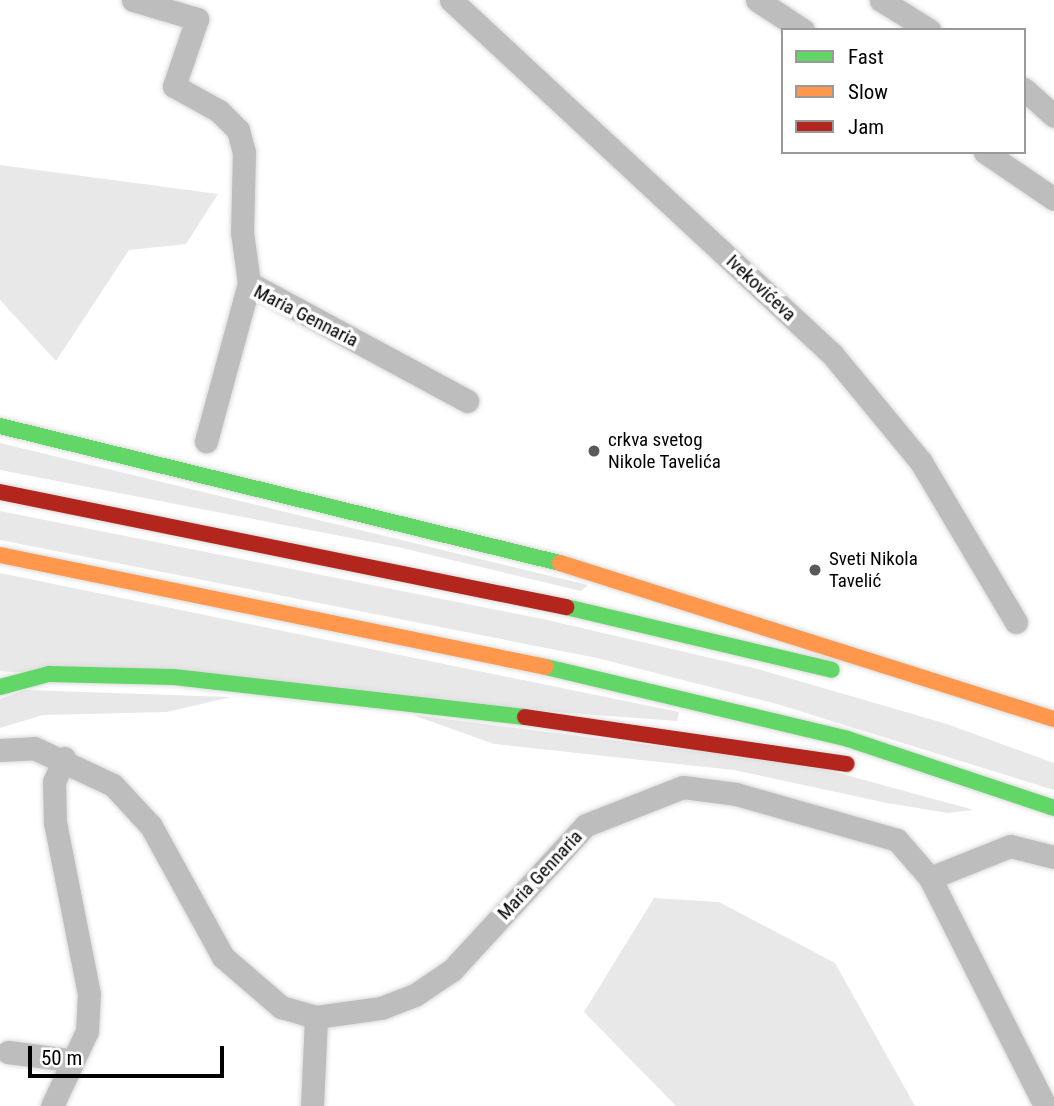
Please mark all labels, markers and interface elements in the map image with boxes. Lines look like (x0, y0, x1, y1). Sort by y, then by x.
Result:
legend (781, 28, 1026, 154)
text: Fast (848, 45, 884, 69)
text: Slow (848, 80, 888, 104)
text: Jam (848, 115, 884, 139)
street label: Ivekovićeva (721, 250, 801, 326)
street label: Maria Gennaria (250, 280, 362, 352)
place label: crkva svetog Nikole Tavelića (608, 429, 721, 473)
marker: crkva svetog Nikole Tavelića (586, 443, 602, 459)
place label: Sveti Nikola Tavelić (829, 548, 918, 592)
marker: Sveti Nikola Tavelić (807, 562, 823, 578)
street label: Maria Gennaria (493, 826, 587, 924)
scale bar (32, 1032, 228, 1076)
text: 50 m (41, 1046, 82, 1070)

